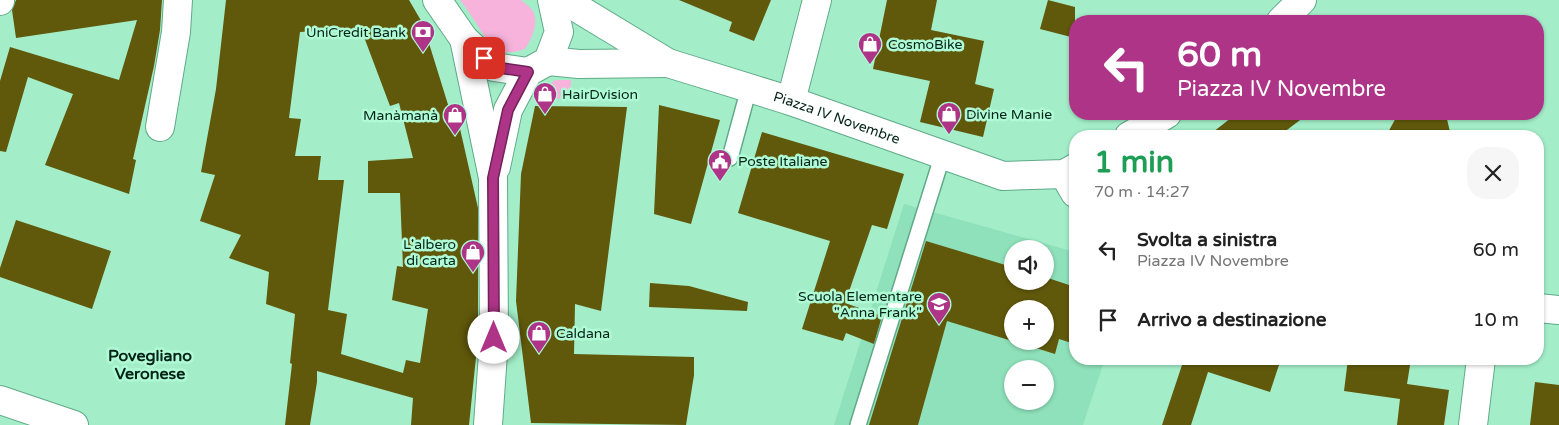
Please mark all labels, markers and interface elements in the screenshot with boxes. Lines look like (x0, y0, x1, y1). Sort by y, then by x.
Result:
bank icon: UniCredit Bank (410, 19, 436, 53)
place label: UniCredit Bank (306, 24, 406, 41)
shop icon: CosmoBike (857, 31, 883, 65)
text: 60 m (1177, 34, 1262, 76)
icon: left (1094, 35, 1159, 100)
place label: CosmoBike (888, 36, 962, 53)
pin (463, 37, 505, 79)
icon: arrive (470, 44, 498, 72)
text: Piazza IV Novembre (1177, 76, 1386, 102)
shop icon: HairDvision (532, 81, 558, 115)
place label: HairDvision (562, 86, 638, 103)
street label: Piazza IV Novembre (771, 88, 902, 147)
shop icon: Divine Manie (936, 101, 962, 135)
shop icon: Manàmanà (442, 102, 468, 136)
place label: Divine Manie (966, 106, 1052, 123)
place label: Manàmanà (363, 107, 438, 124)
text: 1 min (1094, 144, 1174, 181)
button: close (1467, 147, 1519, 199)
public building icon: Poste Italiane (707, 148, 733, 182)
place label: Poste Italiane (738, 153, 828, 170)
text: 70 m · 14:27 (1094, 182, 1190, 202)
text: Svolta a sinistra (1137, 229, 1277, 251)
place label: L'albero di carta (403, 236, 456, 269)
icon: left (1094, 236, 1122, 264)
shop icon: L'albero di carta (460, 239, 486, 273)
text: 60 m (1473, 239, 1519, 261)
map controls (1004, 240, 1054, 410)
button: sound (1004, 240, 1054, 290)
text: Piazza IV Novembre (1137, 251, 1289, 271)
place label: Scuola Elementare "Anna Frank" (798, 288, 922, 321)
school or university icon: Scuola Elementare "Anna Frank" (926, 291, 952, 325)
button: + (1004, 300, 1054, 350)
icon: arrive (1094, 306, 1122, 334)
text: Arrivo a destinazione (1137, 309, 1327, 331)
text: 10 m (1473, 309, 1519, 331)
position arrow (467, 311, 519, 363)
shop icon: Caldana (526, 320, 552, 354)
place label: Caldana (556, 325, 610, 342)
district label: Povegliano Veronese (108, 346, 192, 384)
button: − (1004, 360, 1054, 410)

